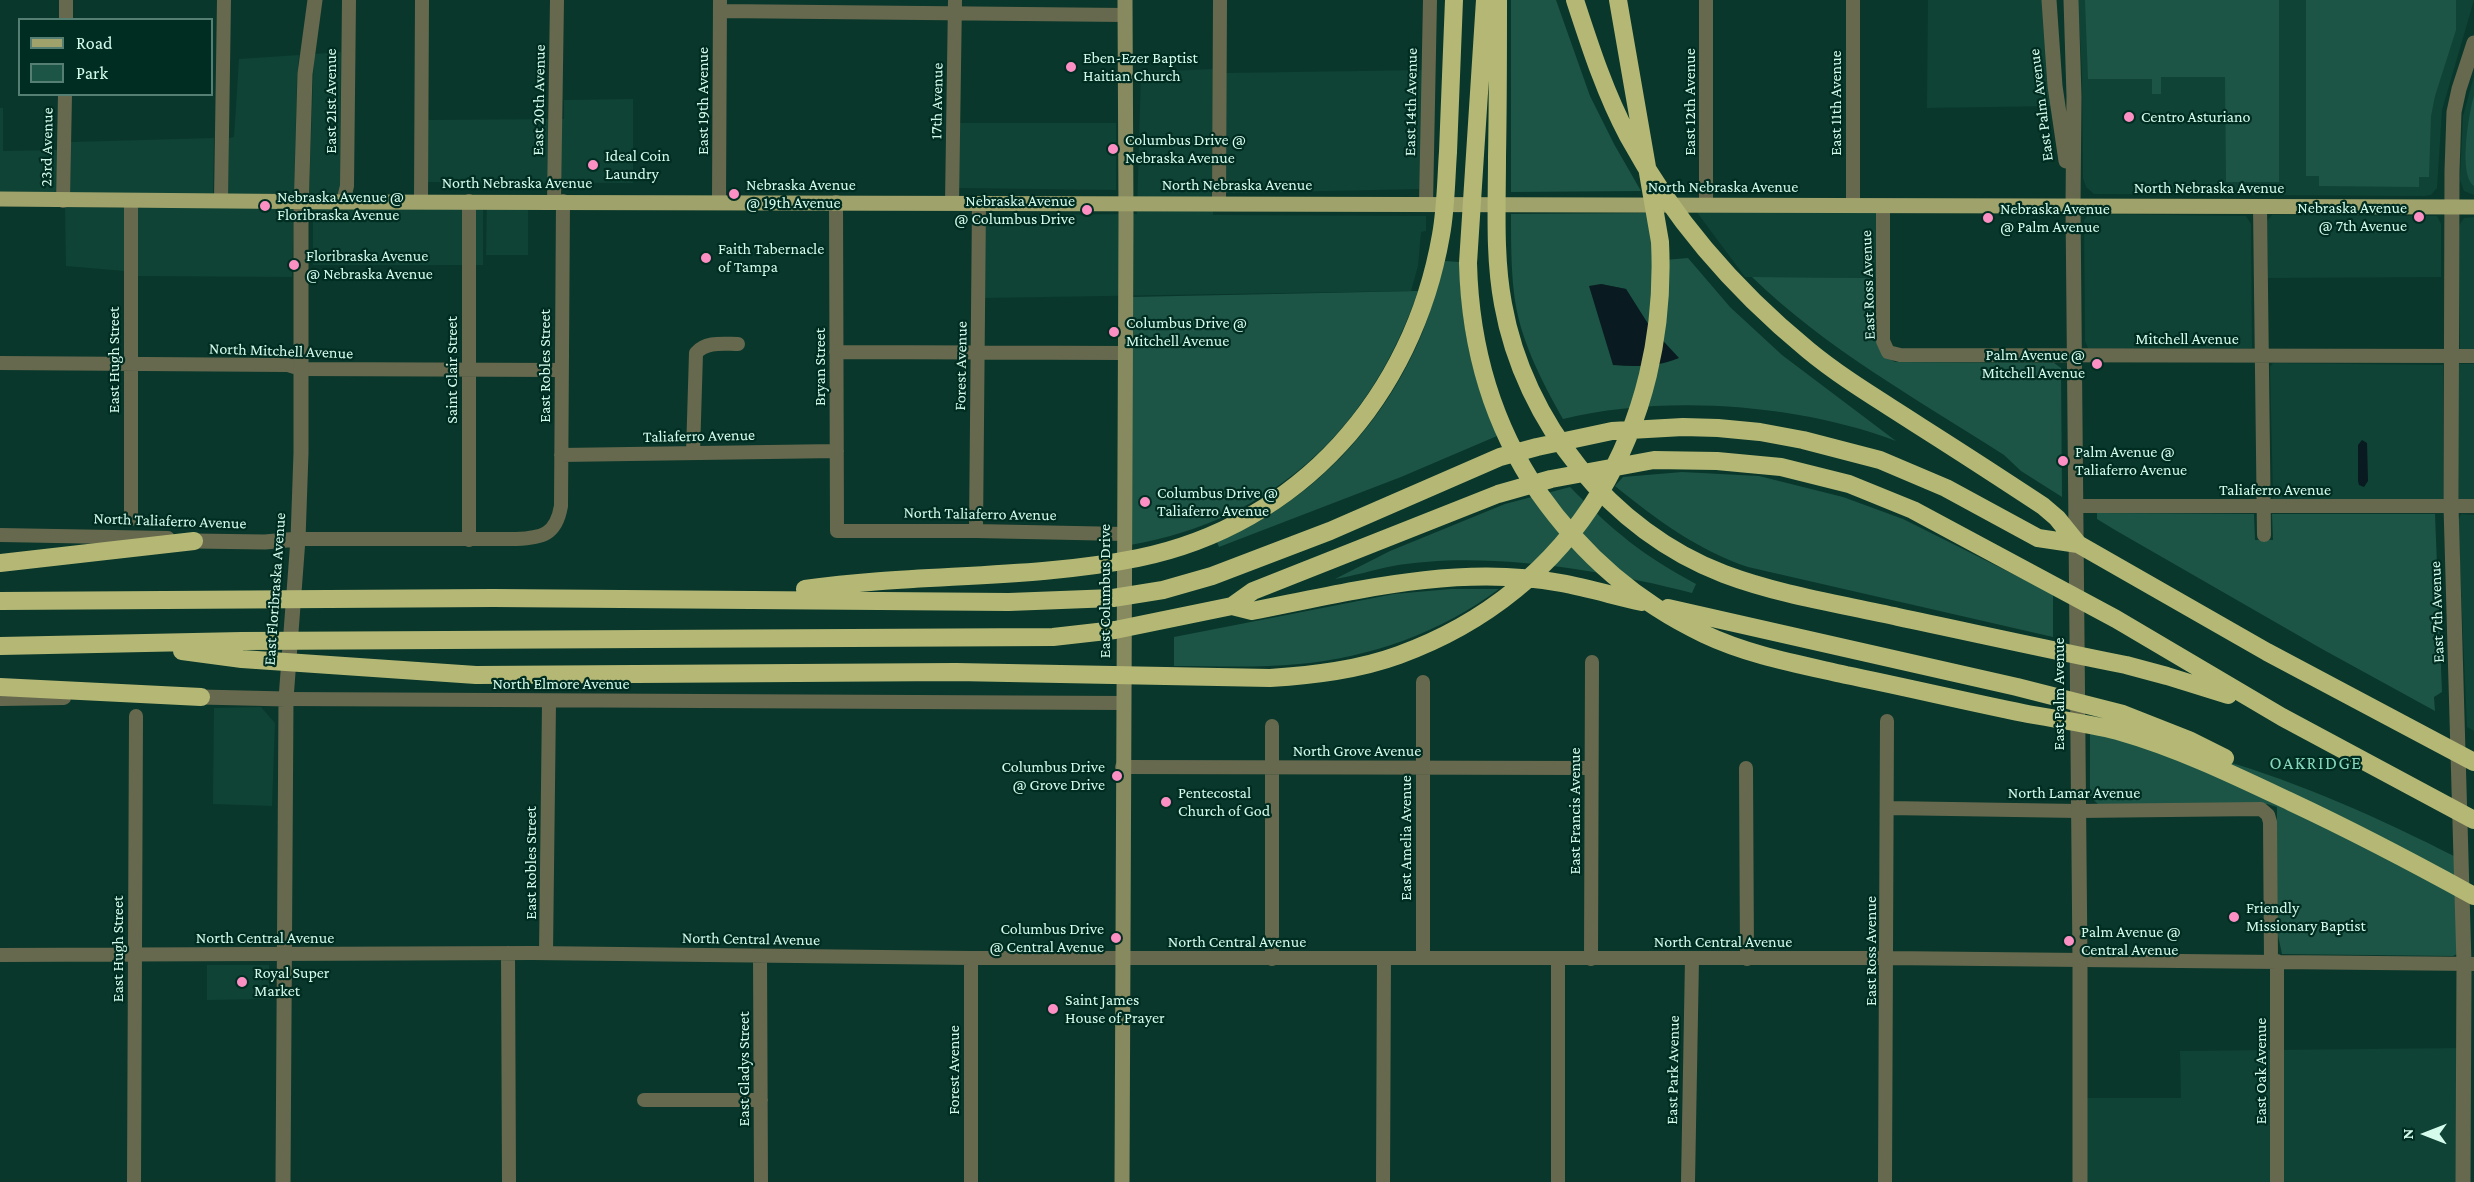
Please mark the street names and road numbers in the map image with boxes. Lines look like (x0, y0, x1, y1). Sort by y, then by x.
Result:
street label: East 20th Avenue (528, 44, 550, 156)
street label: East 19th Avenue (693, 47, 713, 155)
street label: East 21st Avenue (321, 48, 341, 154)
street label: East 14th Avenue (1400, 48, 1422, 156)
street label: East 12th Avenue (1680, 48, 1700, 156)
street label: East Palm Avenue (2025, 48, 2057, 162)
street label: East 11th Avenue (1826, 50, 1846, 156)
street label: 17th Avenue (927, 63, 947, 139)
street label: 23rd Avenue (37, 107, 57, 187)
street label: North Nebraska Avenue (442, 173, 592, 193)
street label: North Nebraska Avenue (1162, 175, 1312, 195)
street label: North Nebraska Avenue (1648, 177, 1798, 197)
street label: North Nebraska Avenue (2134, 178, 2284, 198)
street label: East Ross Avenue (1856, 230, 1880, 340)
street label: East Hugh Street (104, 307, 124, 413)
street label: East Robles Street (535, 309, 555, 423)
street label: Saint Clair Street (442, 316, 462, 424)
street label: Forest Avenue (951, 321, 971, 411)
street label: Bryan Street (810, 328, 830, 406)
street label: Mitchell Avenue (2135, 329, 2239, 349)
street label: North Mitchell Avenue (209, 339, 353, 363)
street label: Taliaferro Avenue (643, 425, 755, 447)
street label: Taliaferro Avenue (2219, 480, 2331, 500)
street label: North Taliaferro Avenue (903, 503, 1057, 525)
street label: North Taliaferro Avenue (93, 509, 247, 533)
street label: East Floribraska Avenue (260, 512, 290, 666)
street label: East Columbus Drive (1095, 524, 1115, 658)
street label: East 7th Avenue (2426, 561, 2448, 663)
street label: East Palm Avenue (2049, 637, 2069, 751)
street label: North Elmore Avenue (492, 674, 630, 694)
street label: North Grove Avenue (1293, 741, 1421, 761)
street label: East Francis Avenue (1565, 747, 1585, 875)
street label: East Amelia Avenue (1396, 775, 1416, 901)
street label: North Lamar Avenue (2008, 783, 2140, 803)
street label: East Robles Street (521, 806, 541, 920)
street label: East Hugh Street (108, 896, 128, 1002)
street label: East Ross Avenue (1861, 896, 1881, 1006)
street label: North Central Avenue (196, 928, 334, 948)
street label: North Central Avenue (682, 928, 820, 950)
street label: North Central Avenue (1168, 932, 1306, 952)
street label: North Central Avenue (1654, 932, 1792, 952)
street label: East Gladys Street (734, 1012, 754, 1126)
street label: East Park Avenue (1662, 1015, 1684, 1125)
street label: East Oak Avenue (2251, 1018, 2271, 1124)
street label: Forest Avenue (944, 1025, 964, 1115)

